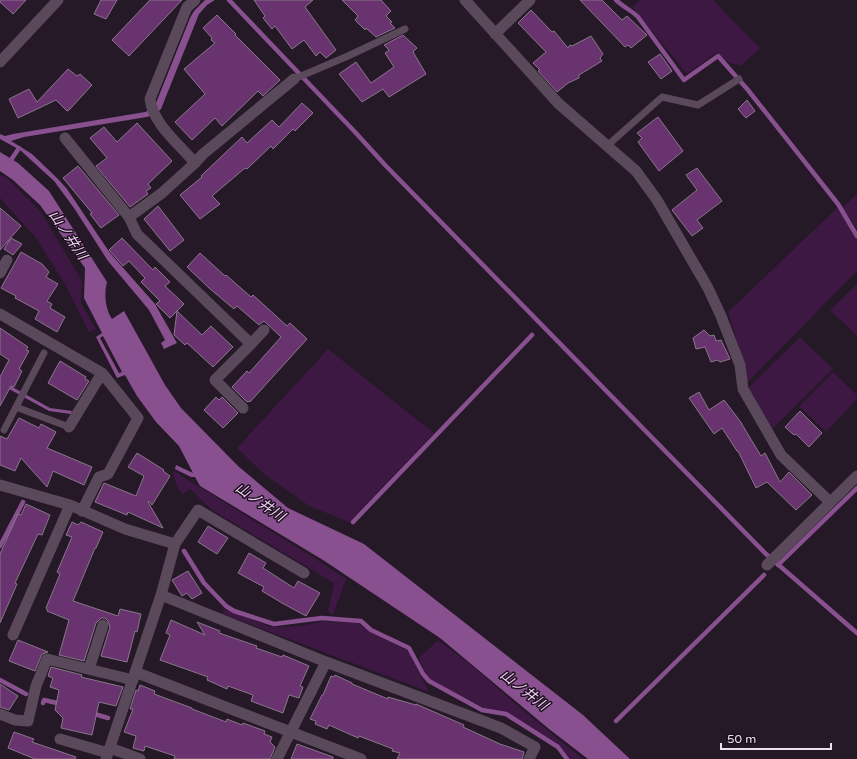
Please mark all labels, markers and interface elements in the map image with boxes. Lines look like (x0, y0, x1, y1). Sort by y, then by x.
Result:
water label: 山ノ井川 (45, 207, 92, 265)
water label: 山ノ井川 (232, 479, 289, 526)
water label: 山ノ井川 (497, 666, 553, 715)
scale bar (721, 725, 831, 751)
text: 50 m (727, 732, 756, 746)

